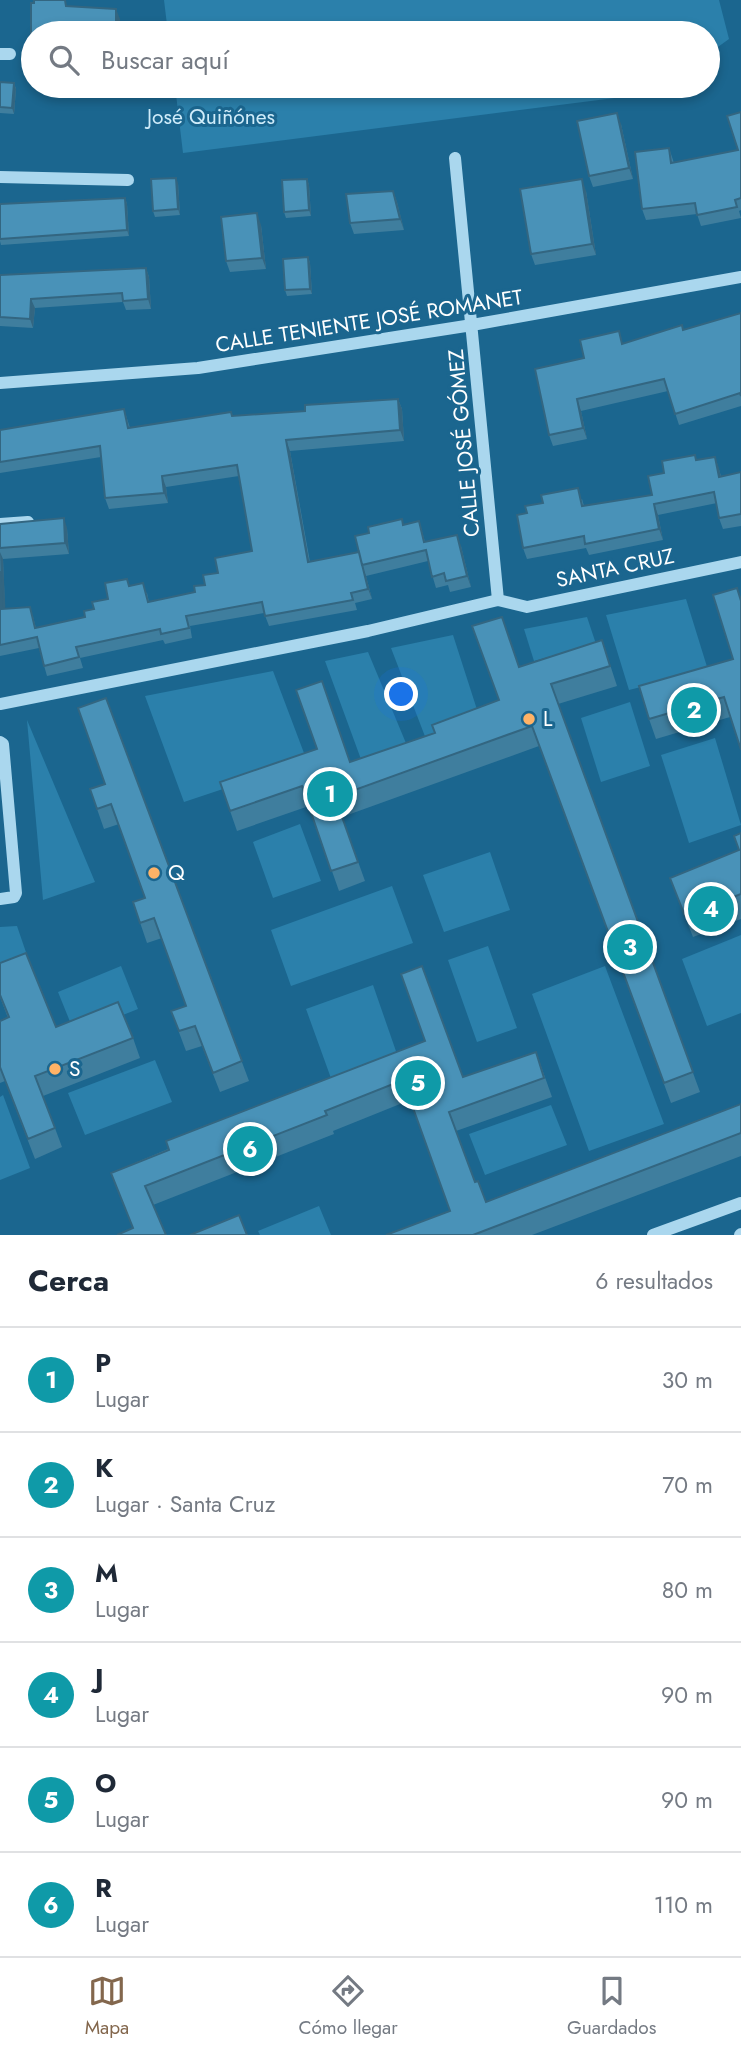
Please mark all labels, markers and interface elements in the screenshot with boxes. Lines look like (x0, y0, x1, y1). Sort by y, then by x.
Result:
search box (21, 21, 720, 98)
icon: search (45, 41, 83, 79)
text: Buscar aquí (101, 41, 229, 79)
park label: José Quiñónes (144, 102, 275, 132)
street label: CALLE TENIENTE JOSÉ ROMANET (213, 282, 525, 360)
street label: CALLE JOSÉ GÓMEZ (441, 347, 487, 538)
street label: SANTA CRUZ (553, 541, 677, 595)
your location (384, 677, 418, 711)
pin: 2 (671, 684, 717, 736)
place label: L (543, 704, 553, 734)
marker: L (521, 711, 537, 727)
pin: 1 (307, 768, 353, 820)
place label: Q (168, 858, 185, 888)
marker: Q (146, 865, 162, 881)
pin: 4 (688, 883, 734, 935)
pin: 3 (607, 921, 653, 973)
place label: S (69, 1054, 81, 1084)
pin: 5 (395, 1057, 441, 1109)
marker: S (47, 1061, 63, 1077)
pin: 6 (227, 1123, 273, 1175)
text: Cerca (28, 1259, 109, 1302)
text: 6 resultados (595, 1264, 713, 1298)
text: P (95, 1344, 111, 1382)
text: 1 (45, 1363, 57, 1397)
text: 30 m (662, 1363, 713, 1397)
text: Lugar (95, 1382, 149, 1416)
text: K (95, 1449, 113, 1487)
text: 2 (43, 1468, 59, 1502)
text: 70 m (662, 1468, 713, 1502)
text: Lugar · Santa Cruz (95, 1487, 275, 1521)
text: M (95, 1554, 118, 1592)
text: 3 (44, 1573, 58, 1607)
text: 80 m (662, 1573, 713, 1607)
text: Lugar (95, 1592, 149, 1626)
text: J (95, 1659, 104, 1697)
text: 4 (43, 1678, 59, 1712)
text: 90 m (661, 1678, 713, 1712)
text: Lugar (95, 1697, 149, 1731)
text: O (95, 1764, 116, 1802)
text: 5 (44, 1783, 58, 1817)
text: 90 m (661, 1783, 713, 1817)
text: Lugar (95, 1802, 149, 1836)
text: R (95, 1869, 112, 1907)
text: 6 (43, 1888, 59, 1922)
text: 110 m (654, 1888, 713, 1922)
text: Lugar (95, 1907, 149, 1941)
tab: Mapa (85, 1972, 129, 2041)
tab: Cómo llegar (298, 1972, 398, 2041)
tab: Guardados (567, 1972, 656, 2041)

